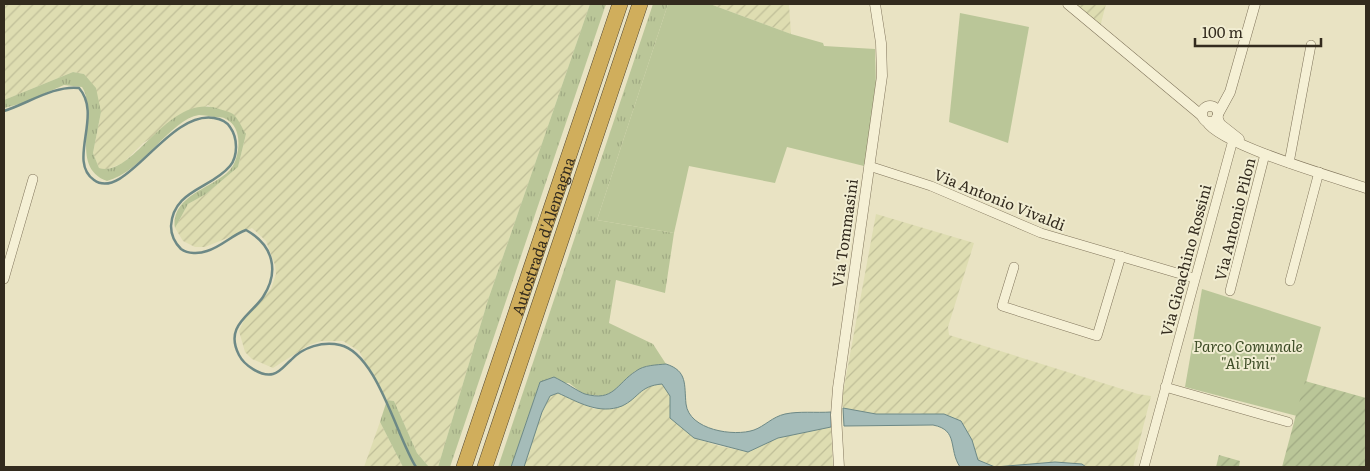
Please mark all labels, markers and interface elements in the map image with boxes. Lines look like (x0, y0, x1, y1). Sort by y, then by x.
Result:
scale bar (1195, 15, 1321, 47)
text: 100 m (1202, 20, 1243, 43)
street label: Autostrada d'Alemagna (505, 153, 580, 318)
street label: Via Antonio Pilon (1208, 155, 1260, 283)
street label: Via Antonio Vivaldi (931, 162, 1069, 236)
street label: Via Tommasini (825, 177, 863, 289)
street label: Via Gioachino Rossini (1154, 181, 1216, 339)
park label: Parco Comunale "Ai Pini" (1193, 334, 1303, 374)

